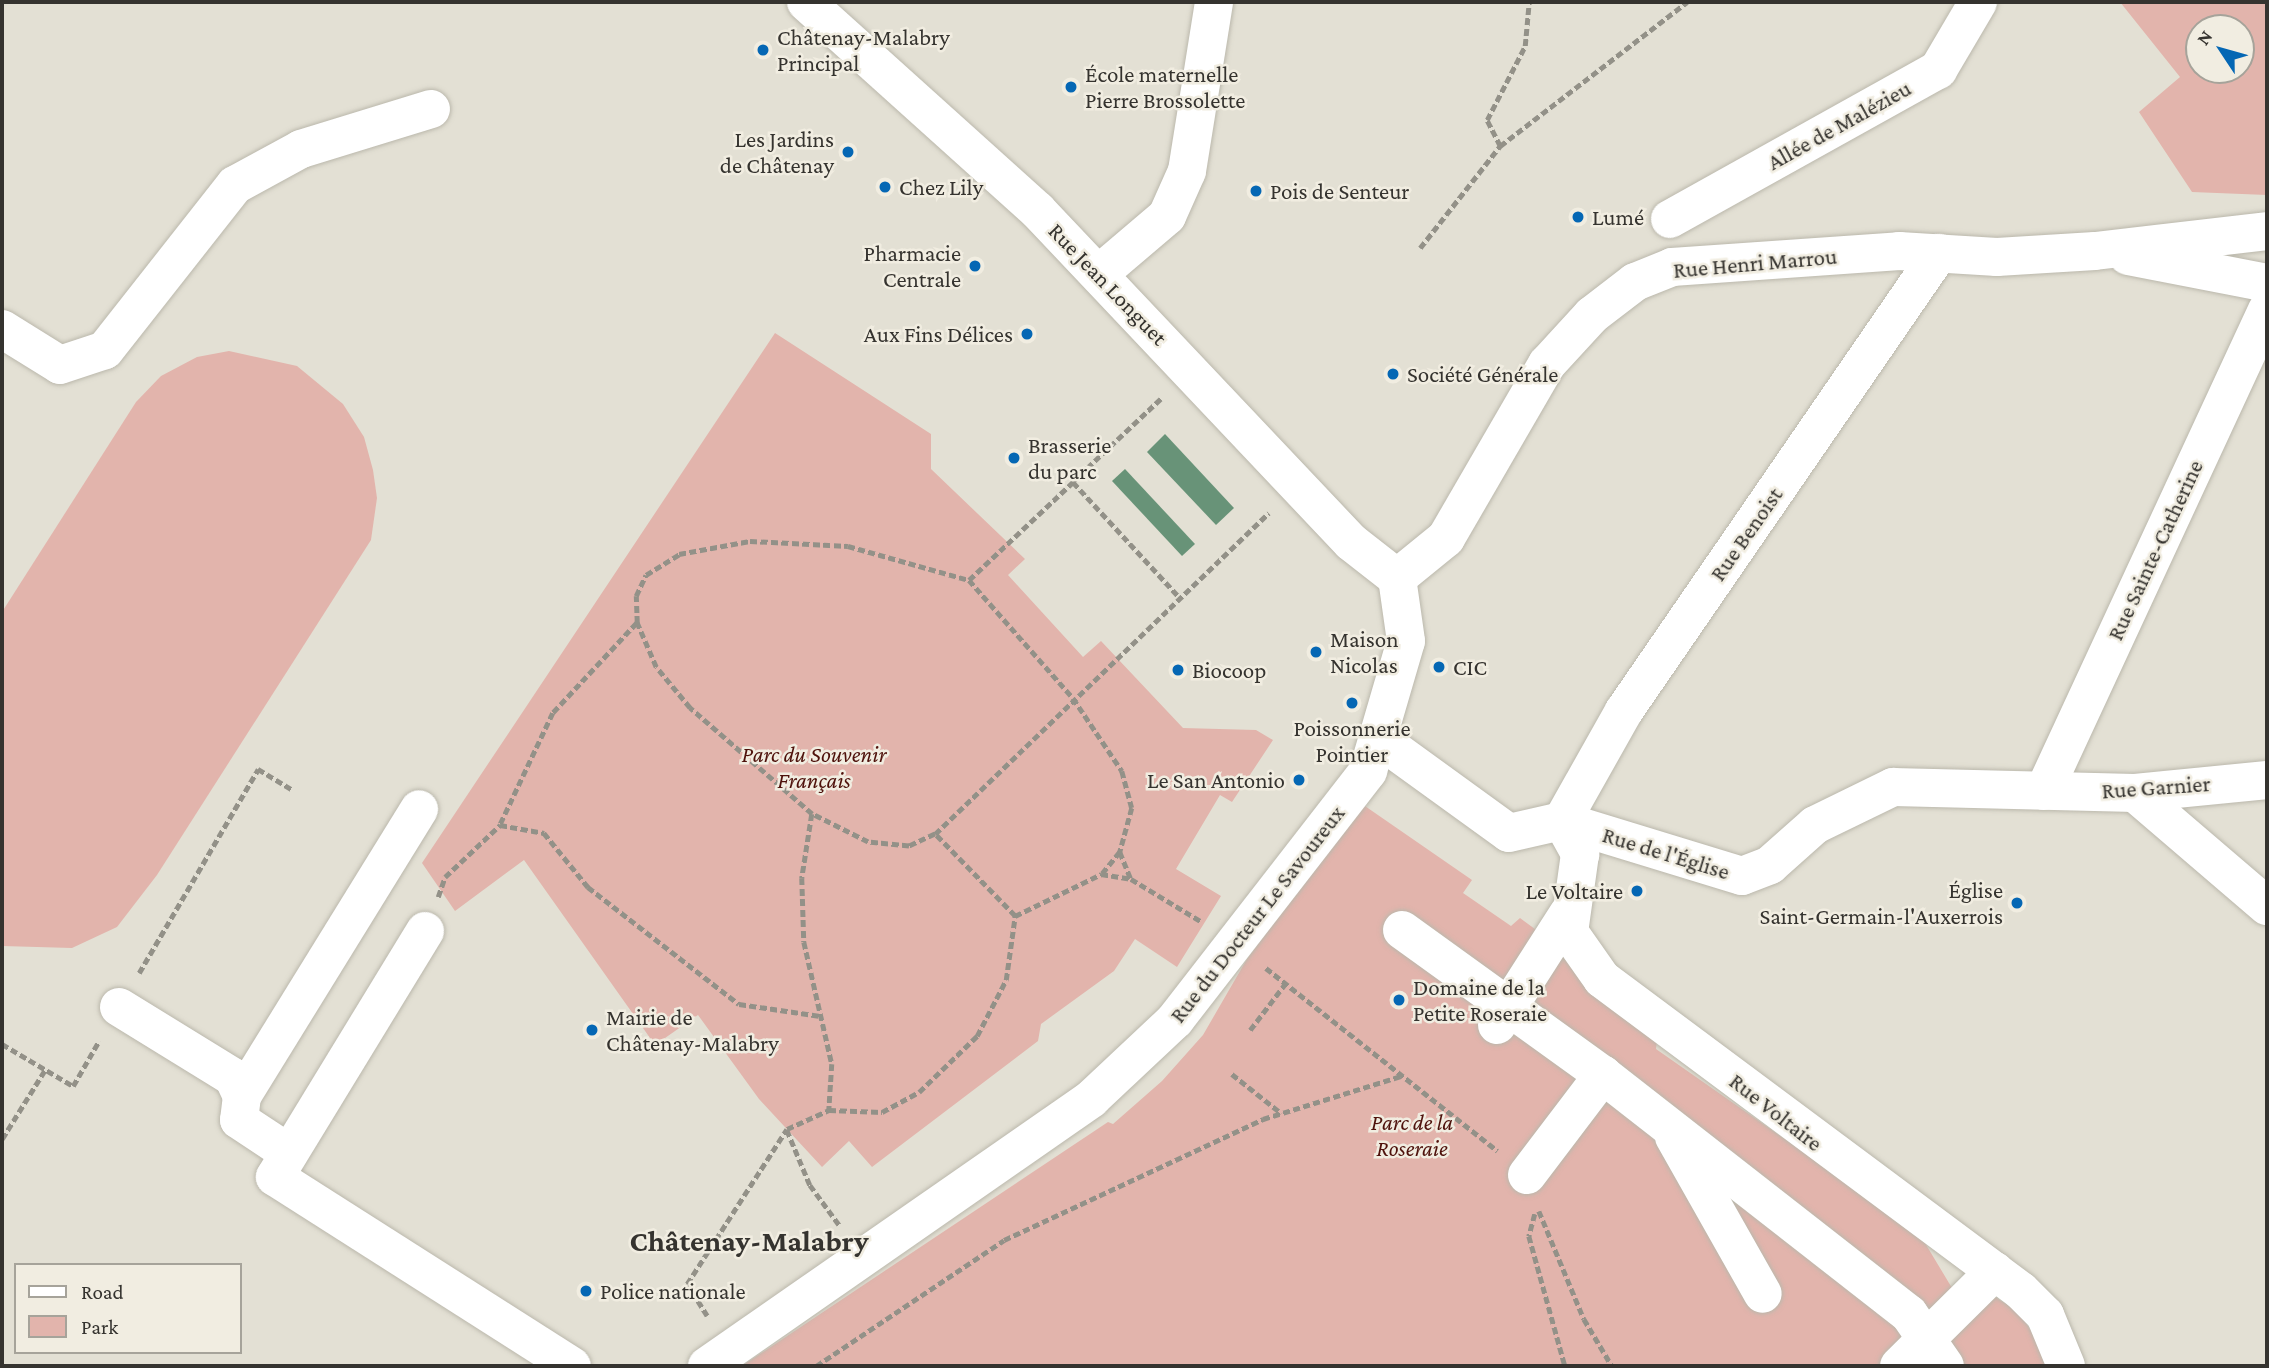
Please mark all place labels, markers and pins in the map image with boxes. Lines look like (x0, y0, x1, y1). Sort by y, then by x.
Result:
place label: Châtenay-Malabry Principal (777, 23, 950, 77)
marker: Châtenay-Malabry Principal (755, 42, 771, 58)
place label: École maternelle Pierre Brossolette (1085, 60, 1245, 114)
marker: École maternelle Pierre Brossolette (1063, 79, 1079, 95)
place label: Les Jardins de Châtenay (720, 125, 834, 179)
marker: Les Jardins de Châtenay (840, 144, 856, 160)
place label: Chez Lily (899, 173, 983, 201)
place label: Pois de Senteur (1270, 177, 1410, 205)
marker: Chez Lily (877, 179, 893, 195)
marker: Pois de Senteur (1248, 183, 1264, 199)
place label: Lumé (1592, 203, 1644, 231)
marker: Lumé (1570, 209, 1586, 225)
place label: Pharmacie Centrale (863, 239, 961, 293)
marker: Pharmacie Centrale (967, 258, 983, 274)
place label: Aux Fins Délices (864, 320, 1013, 348)
marker: Aux Fins Délices (1019, 326, 1035, 342)
place label: Société Générale (1407, 360, 1558, 388)
marker: Société Générale (1385, 366, 1401, 382)
place label: Brasserie du parc (1028, 431, 1111, 485)
marker: Brasserie du parc (1006, 450, 1022, 466)
place label: Maison Nicolas (1330, 625, 1399, 679)
marker: Maison Nicolas (1308, 644, 1324, 660)
place label: CIC (1453, 653, 1487, 681)
place label: Biocoop (1192, 656, 1266, 684)
marker: CIC (1431, 659, 1447, 675)
marker: Biocoop (1170, 662, 1186, 678)
marker: Poissonnerie Pointier (1344, 695, 1360, 711)
place label: Poissonnerie Pointier (1293, 714, 1411, 768)
place label: Le San Antonio (1147, 766, 1285, 794)
marker: Le San Antonio (1291, 772, 1307, 788)
place label: Église Saint-Germain-l'Auxerrois (1759, 876, 2003, 930)
place label: Le Voltaire (1526, 877, 1623, 905)
marker: Le Voltaire (1629, 883, 1645, 899)
marker: Église Saint-Germain-l'Auxerrois (2009, 895, 2025, 911)
place label: Domaine de la Petite Roseraie (1413, 973, 1547, 1027)
marker: Domaine de la Petite Roseraie (1391, 992, 1407, 1008)
place label: Mairie de Châtenay-Malabry (606, 1003, 779, 1057)
marker: Mairie de Châtenay-Malabry (584, 1022, 600, 1038)
place label: Police nationale (600, 1277, 746, 1305)
marker: Police nationale (578, 1283, 594, 1299)

